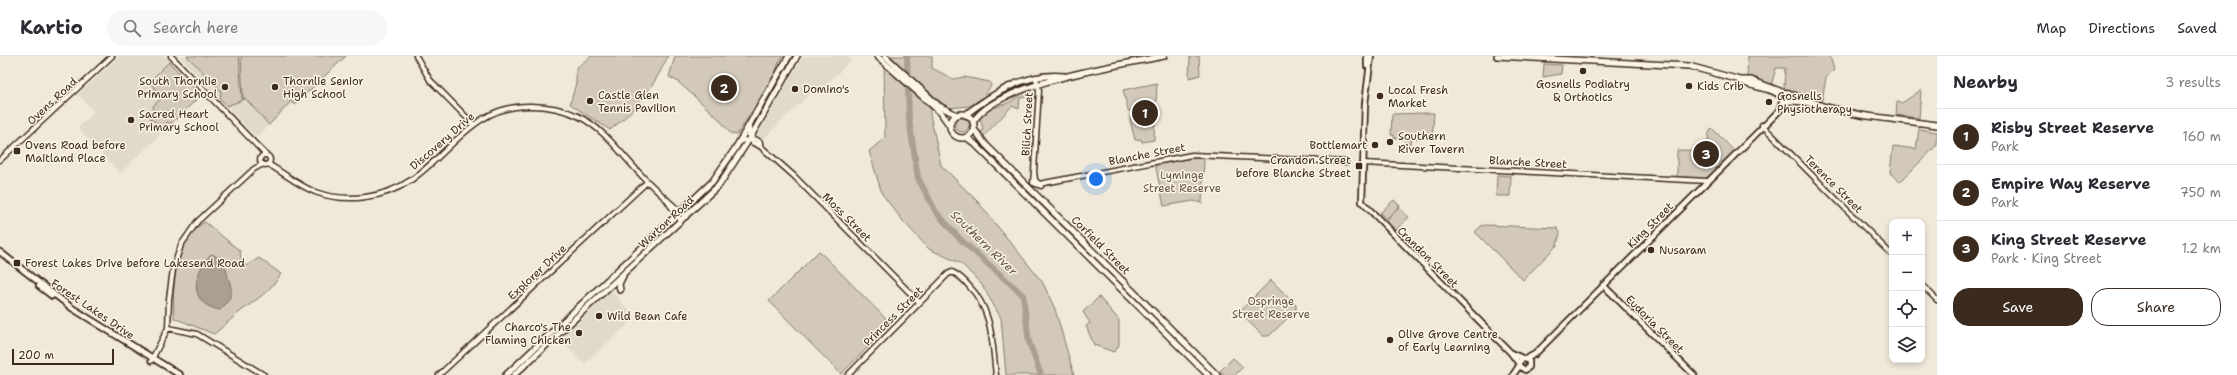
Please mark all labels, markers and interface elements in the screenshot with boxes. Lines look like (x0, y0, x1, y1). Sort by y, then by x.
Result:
search box (107, 10, 387, 46)
text: Kartio (20, 15, 83, 40)
icon: search (121, 17, 143, 39)
text: Search here (153, 18, 239, 38)
text: Map (2037, 19, 2067, 37)
text: Directions (2089, 19, 2155, 37)
text: Saved (2177, 19, 2217, 37)
marker: Gosnells Podiatry & Orthotics (1578, 66, 1588, 76)
text: Nearby (1953, 71, 2018, 93)
pin: 2 (711, 73, 737, 103)
street label: Ovens Road (24, 74, 81, 128)
place label: South Thornlie Primary School (137, 74, 218, 102)
place label: Thornlie Senior High School (283, 74, 364, 102)
text: 3 results (2165, 74, 2221, 91)
place label: Gosnells Podiatry & Orthotics (1536, 77, 1630, 105)
place label: Kids Crib (1697, 79, 1744, 94)
marker: Kids Crib (1684, 81, 1694, 91)
marker: South Thornlie Primary School (220, 82, 230, 92)
marker: Thornlie Senior High School (270, 82, 280, 92)
place label: Domino's (803, 82, 850, 97)
place label: Local Fresh Market (1388, 83, 1448, 111)
marker: Domino's (790, 84, 800, 94)
place label: Castle Glen Tennis Pavilion (598, 88, 676, 116)
place label: Gosnells Physiotherapy (1777, 89, 1852, 117)
street label: Bilich Street (1018, 91, 1037, 156)
marker: Local Fresh Market (1375, 91, 1385, 101)
marker: Castle Glen Tennis Pavilion (585, 96, 595, 106)
marker: Gosnells Physiotherapy (1764, 97, 1774, 107)
pin: 1 (1132, 98, 1158, 128)
place label: Sacred Heart Primary School (139, 107, 219, 135)
street label: Discovery Drive (407, 109, 478, 174)
marker: Sacred Heart Primary School (126, 115, 136, 125)
text: Risby Street Reserve (1991, 118, 2154, 138)
text: 1 (1963, 128, 1969, 145)
text: 160 m (2183, 128, 2221, 145)
place label: Southern River Tavern (1398, 129, 1465, 157)
marker: Southern River Tavern (1385, 137, 1395, 147)
place label: Ovens Road before Maitland Place (25, 138, 126, 166)
place label: Bottlemart (1310, 138, 1367, 153)
text: Park (1991, 138, 2019, 155)
pin: 3 (1693, 139, 1719, 169)
street label: Blanche Street (1107, 140, 1187, 169)
marker: Bottlemart (1370, 140, 1380, 150)
marker: Ovens Road before Maitland Place (12, 146, 22, 156)
street label: Terence Street (1801, 152, 1866, 217)
place label: Crandon Street before Blanche Street (1236, 153, 1351, 181)
street label: Blanche Street (1489, 153, 1567, 172)
marker: Crandon Street before Blanche Street (1354, 161, 1364, 171)
park label: Lyminge Street Reserve (1143, 168, 1221, 196)
your location (1086, 169, 1106, 189)
text: Empire Way Reserve (1991, 174, 2150, 194)
text: 2 (1961, 184, 1971, 201)
text: 750 m (2180, 184, 2221, 201)
street label: Moss Street (819, 190, 875, 245)
street label: Warton Road (635, 193, 697, 252)
text: Park (1991, 194, 2019, 211)
street label: King Street (1624, 199, 1677, 252)
water label: Southern River (947, 207, 1021, 279)
street label: Corfield Street (1068, 213, 1133, 278)
map controls (1889, 219, 1925, 363)
button: + (1889, 219, 1925, 255)
street label: Crandon Street (1394, 224, 1462, 291)
text: King Street Reserve (1991, 230, 2146, 250)
text: 3 (1961, 240, 1971, 257)
text: 1.2 km (2182, 240, 2221, 257)
street label: Explorer Drive (505, 241, 570, 303)
place label: Nusaram (1659, 243, 1707, 258)
marker: Nusaram (1646, 245, 1656, 255)
text: Park · King Street (1991, 250, 2102, 267)
button: − (1889, 255, 1925, 291)
place label: Forest Lakes Drive before Lakesend Road (25, 256, 245, 271)
marker: Forest Lakes Drive before Lakesend Road (12, 258, 22, 268)
street label: Forest Lakes Drive (48, 276, 137, 343)
street label: Princess Street (860, 283, 927, 350)
button: Save (1953, 288, 2083, 326)
button: Share (2091, 288, 2221, 326)
button: locate (1889, 291, 1925, 327)
street label: Eudoria Street (1622, 292, 1687, 357)
park label: Ospringe Street Reserve (1232, 294, 1310, 322)
place label: Wild Bean Cafe (607, 309, 687, 324)
marker: Wild Bean Cafe (594, 311, 604, 321)
place label: Charco's The Flaming Chicken (485, 320, 571, 348)
place label: Olive Grove Centre of Early Learning (1398, 327, 1498, 355)
button: layers (1889, 327, 1925, 363)
marker: Charco's The Flaming Chicken (574, 328, 584, 338)
marker: Olive Grove Centre of Early Learning (1385, 335, 1395, 345)
scale bar (12, 347, 114, 366)
text: 200 m (18, 348, 54, 363)

